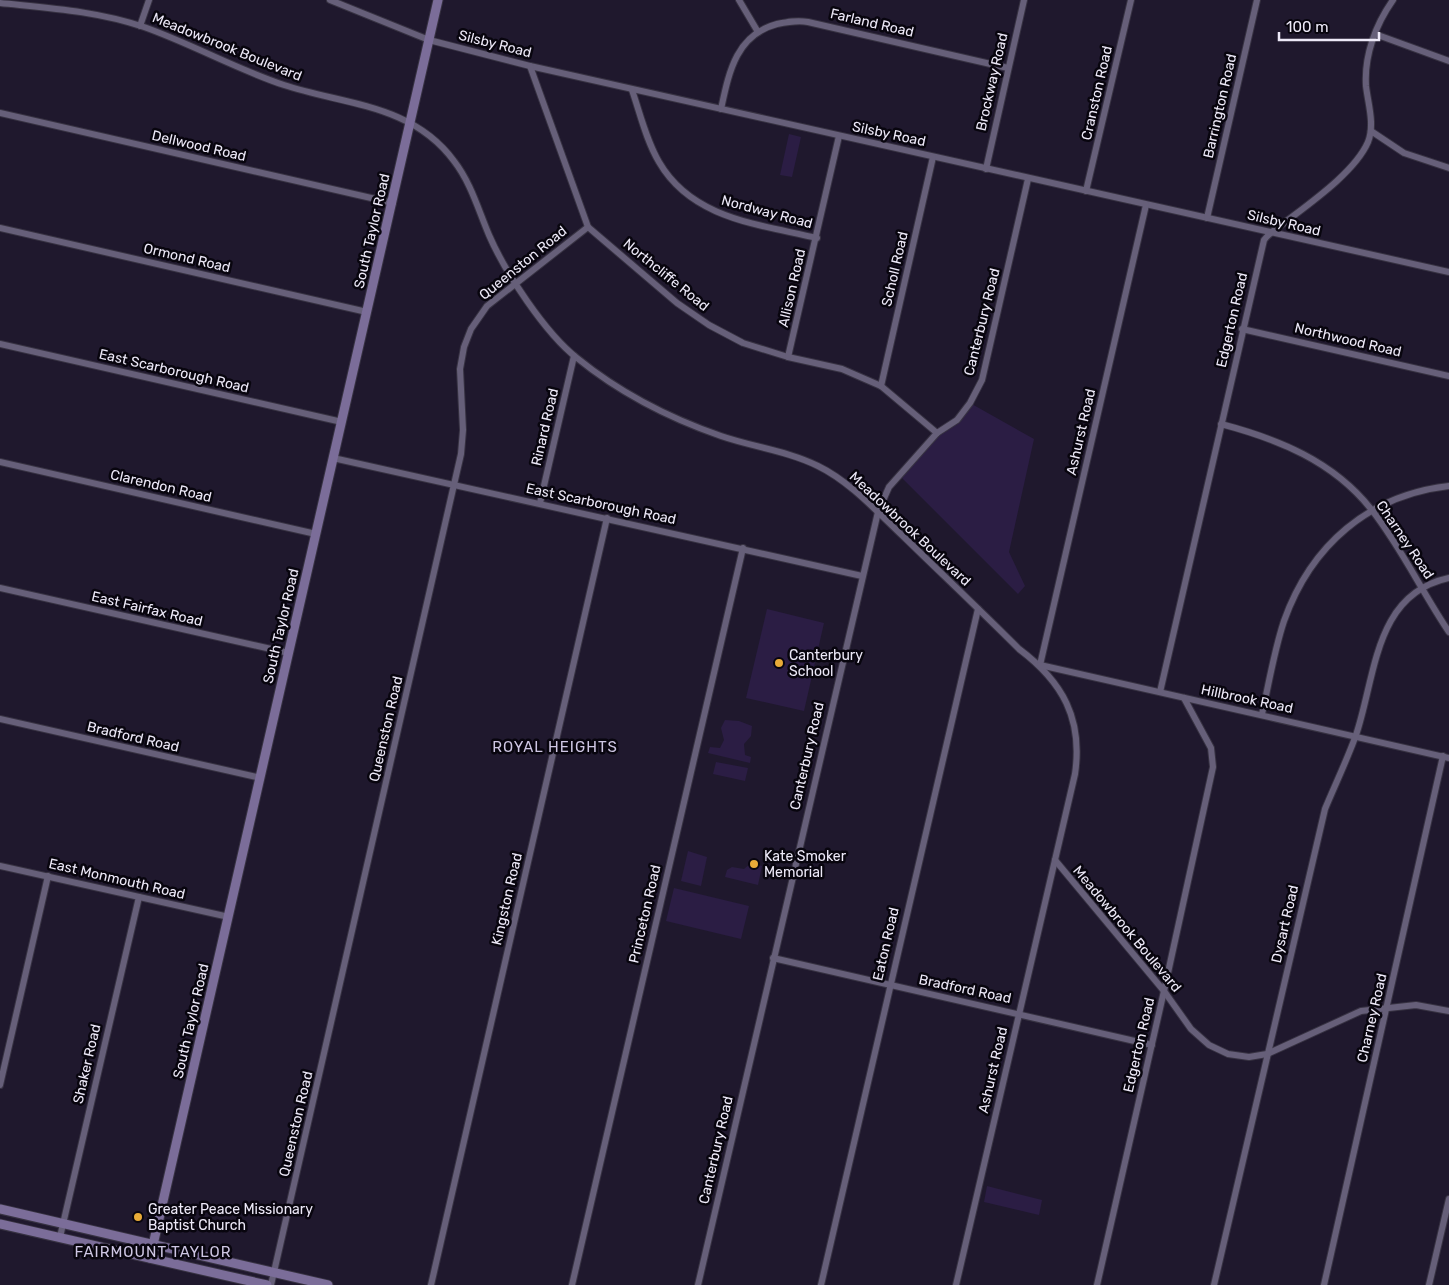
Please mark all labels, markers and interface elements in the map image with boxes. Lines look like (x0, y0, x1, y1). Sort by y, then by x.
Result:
street label: Farland Road (828, 5, 916, 41)
street label: Meadowbrook Boulevard (150, 9, 304, 85)
scale bar (1279, 10, 1379, 42)
text: 100 m (1286, 18, 1328, 36)
street label: Silsby Road (457, 27, 533, 61)
street label: Brockway Road (972, 31, 1012, 133)
street label: Cranston Road (1078, 44, 1116, 142)
street label: Barrington Road (1200, 52, 1240, 160)
street label: Silsby Road (851, 118, 927, 150)
street label: Dellwood Road (150, 127, 248, 165)
street label: South Taylor Road (351, 172, 393, 290)
street label: Nordway Road (719, 192, 815, 232)
street label: Silsby Road (1246, 206, 1322, 240)
street label: Queenston Road (476, 222, 570, 304)
street label: Scholl Road (878, 230, 912, 308)
street label: Northcliffe Road (620, 235, 712, 315)
street label: Ormond Road (142, 240, 232, 276)
street label: Allison Road (775, 247, 809, 329)
street label: Canterbury Road (960, 267, 1004, 377)
street label: Edgerton Road (1213, 271, 1251, 369)
street label: Northwood Road (1293, 319, 1403, 361)
street label: East Scarborough Road (97, 345, 251, 397)
street label: Rinard Road (528, 387, 562, 467)
street label: Ashurst Road (1063, 387, 1099, 477)
street label: Clarendon Road (109, 466, 213, 506)
street label: Meadowbrook Boulevard (846, 468, 974, 590)
street label: East Scarborough Road (524, 480, 678, 528)
street label: Charney Road (1373, 498, 1437, 582)
street label: South Taylor Road (260, 567, 302, 685)
street label: East Fairfax Road (90, 588, 204, 630)
place label: Canterbury School (789, 647, 863, 680)
marker: Canterbury School (773, 657, 785, 669)
street label: Queenston Road (366, 675, 406, 783)
street label: Hillbrook Road (1200, 681, 1294, 717)
street label: Canterbury Road (786, 700, 828, 812)
street label: Bradford Road (85, 718, 181, 756)
district label: ROYAL HEIGHTS (492, 738, 618, 756)
place label: Kate Smoker Memorial (764, 848, 847, 881)
street label: Kingston Road (488, 851, 526, 947)
street label: East Monmouth Road (47, 855, 187, 903)
marker: Kate Smoker Memorial (748, 858, 760, 870)
street label: Meadowbrook Boulevard (1069, 862, 1185, 996)
street label: Princeton Road (625, 863, 665, 965)
street label: Dysart Road (1268, 883, 1302, 965)
street label: Eaton Road (869, 906, 903, 982)
street label: South Taylor Road (170, 962, 212, 1080)
street label: Bradford Road (917, 971, 1013, 1007)
street label: Charney Road (1353, 972, 1391, 1064)
street label: Edgerton Road (1120, 996, 1158, 1094)
street label: Shaker Road (70, 1022, 104, 1106)
street label: Ashurst Road (975, 1025, 1011, 1115)
street label: Queenston Road (276, 1070, 316, 1178)
street label: Canterbury Road (695, 1094, 737, 1206)
place label: Greater Peace Missionary Baptist Church (148, 1201, 313, 1234)
marker: Greater Peace Missionary Baptist Church (132, 1211, 144, 1223)
district label: FAIRMOUNT TAYLOR (74, 1243, 232, 1261)

